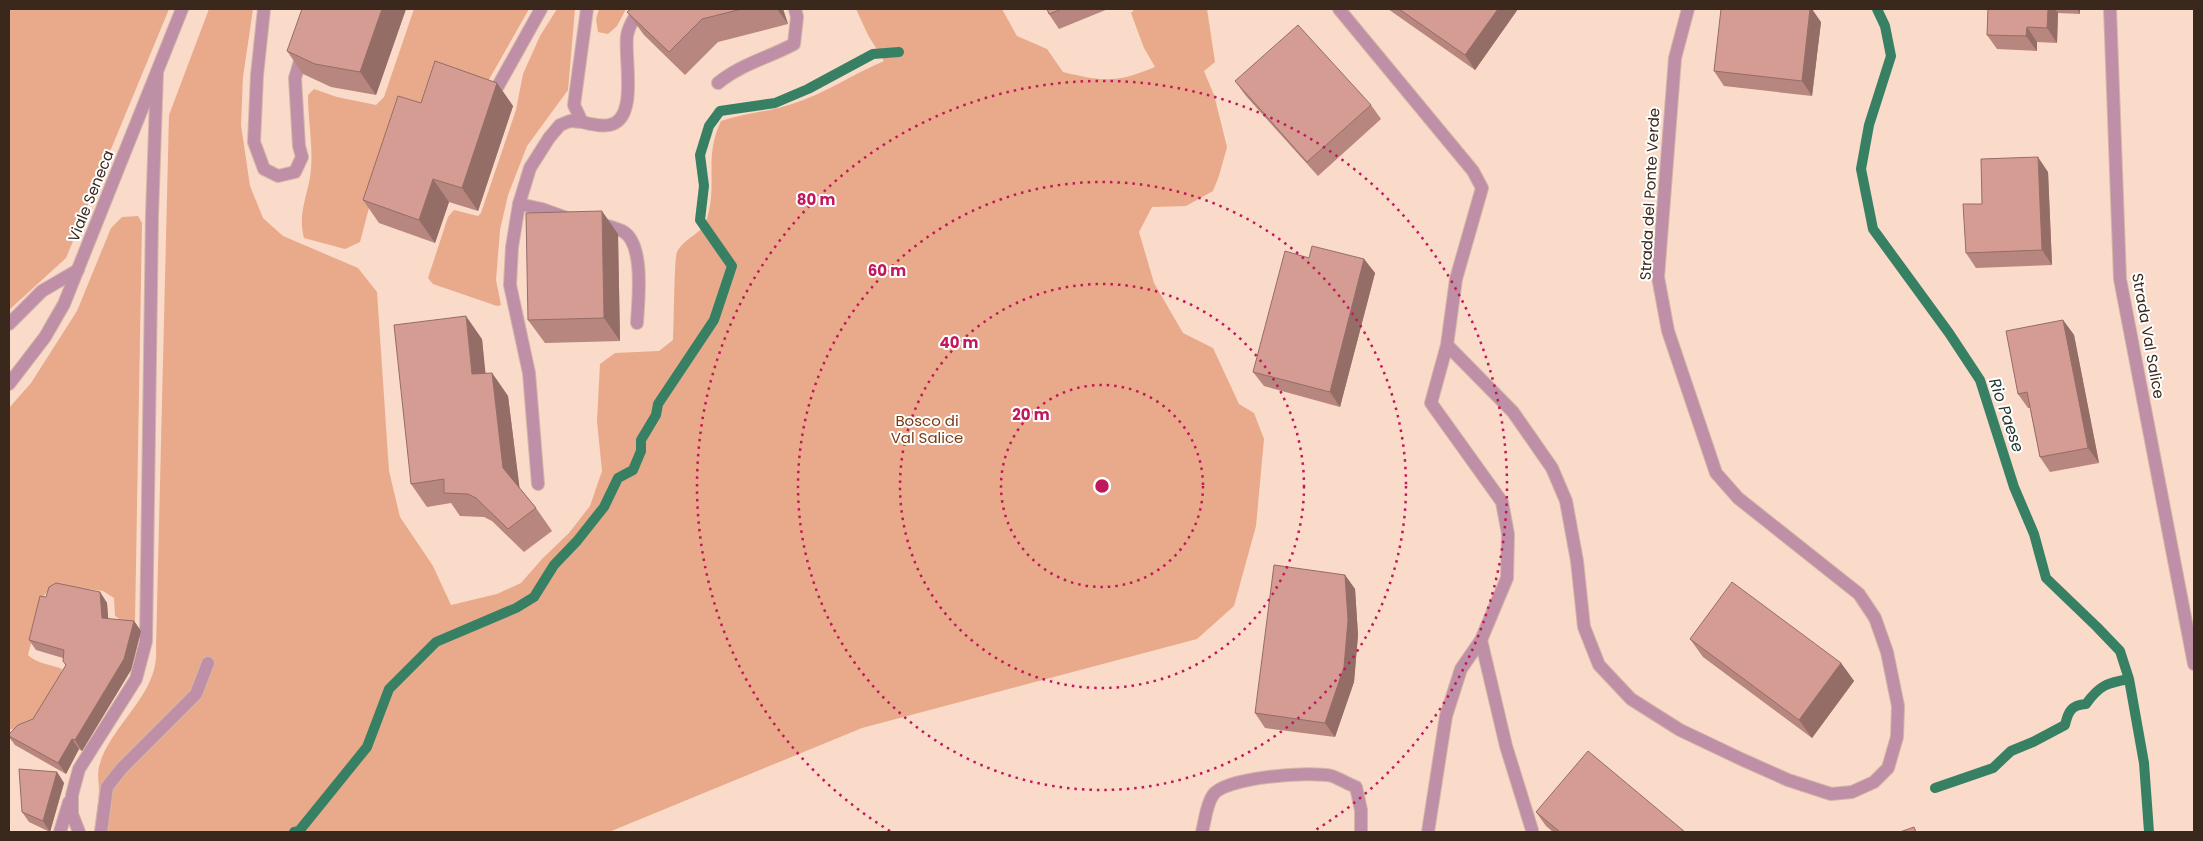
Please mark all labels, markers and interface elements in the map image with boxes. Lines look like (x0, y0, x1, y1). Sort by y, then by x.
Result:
street label: Strada del Ponte Verde (1634, 107, 1665, 281)
street label: Viale Seneca (63, 147, 118, 245)
text: 80 m (797, 189, 835, 210)
text: 60 m (868, 260, 906, 281)
street label: Strada Val Salice (2127, 272, 2170, 400)
text: 40 m (939, 332, 979, 353)
water label: Rio Paese (1983, 375, 2030, 455)
text: 20 m (1012, 404, 1050, 425)
park label: Bosco di Val Salice (891, 410, 963, 448)
centre of rings (1093, 477, 1111, 495)

